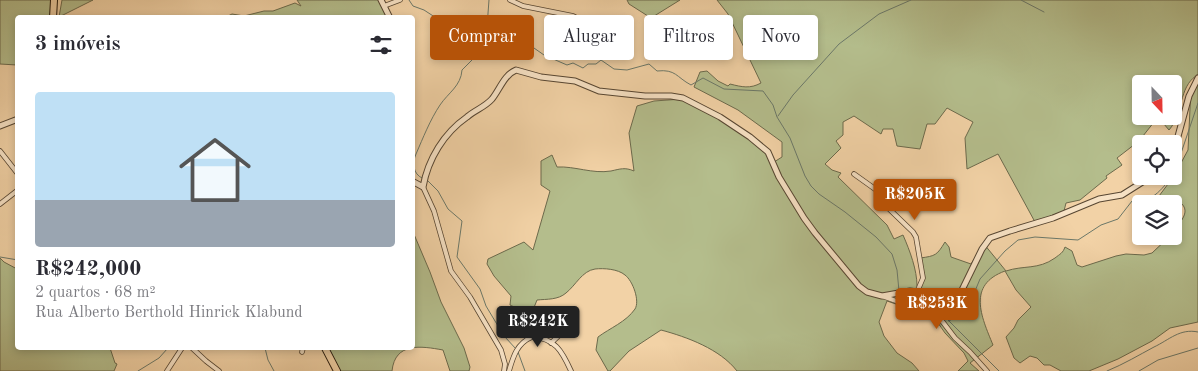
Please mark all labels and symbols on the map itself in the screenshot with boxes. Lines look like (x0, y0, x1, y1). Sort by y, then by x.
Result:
north arrow (1132, 75, 1182, 125)
pin: R$205K (874, 178, 956, 221)
pin: R$253K (896, 288, 978, 330)
pin: R$242K (497, 306, 579, 348)

